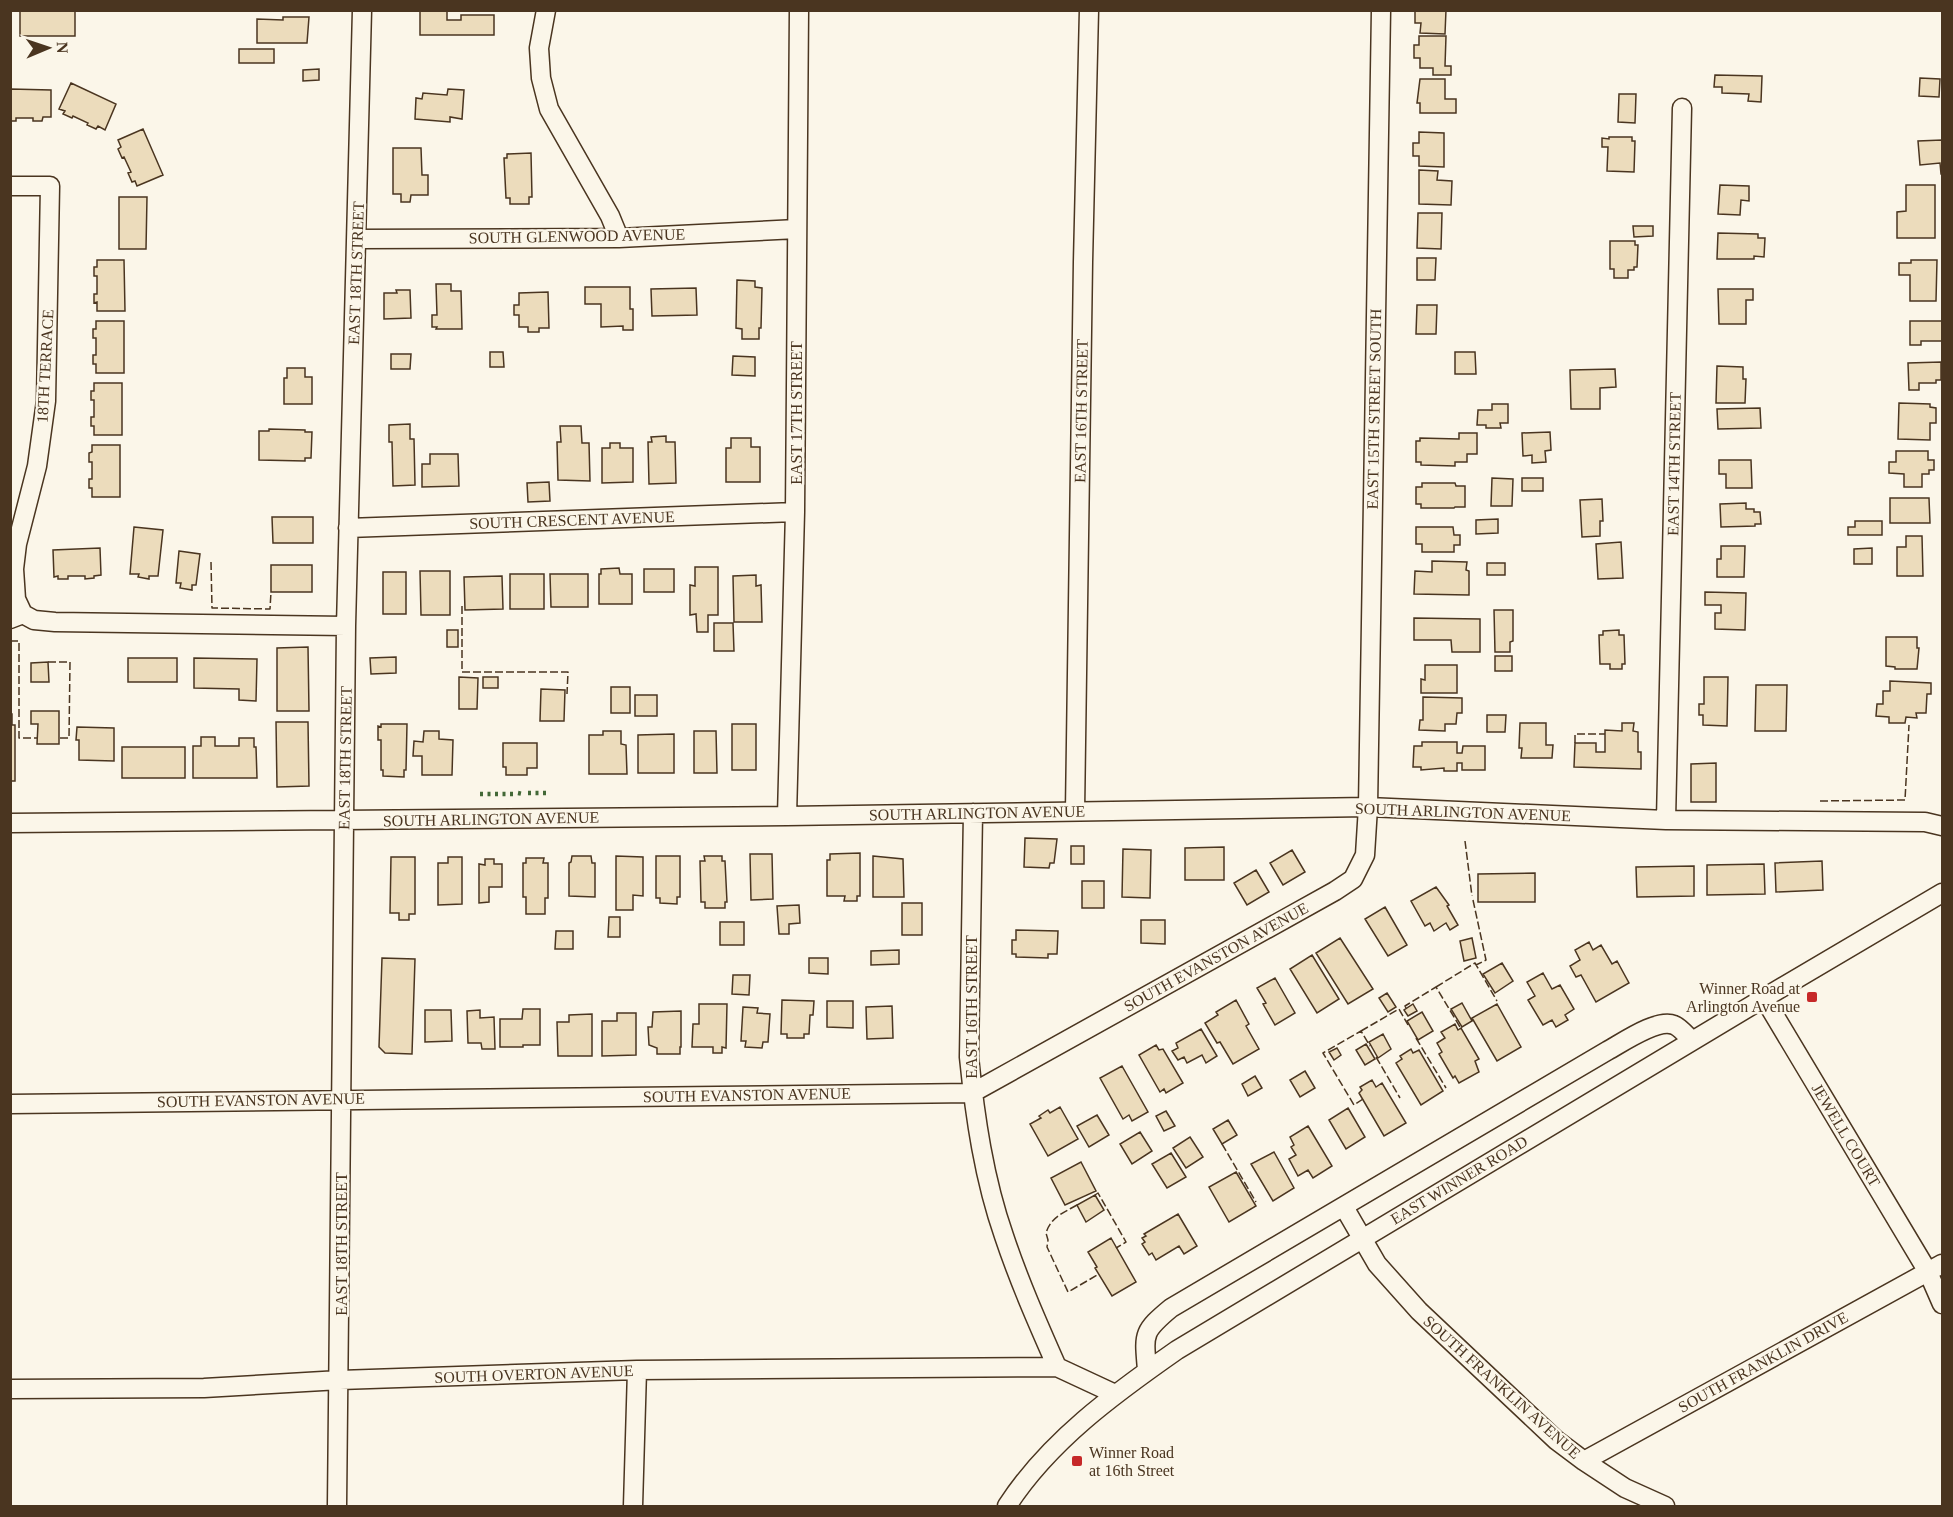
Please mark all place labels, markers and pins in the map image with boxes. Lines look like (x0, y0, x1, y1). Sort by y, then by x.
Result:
place label: Winner Road at Arlington Avenue (1686, 980, 1801, 1016)
marker: Winner Road at Arlington Avenue (1805, 990, 1819, 1004)
place label: Winner Road at 16th Street (1089, 1444, 1175, 1479)
marker: Winner Road at 16th Street (1070, 1454, 1084, 1468)

